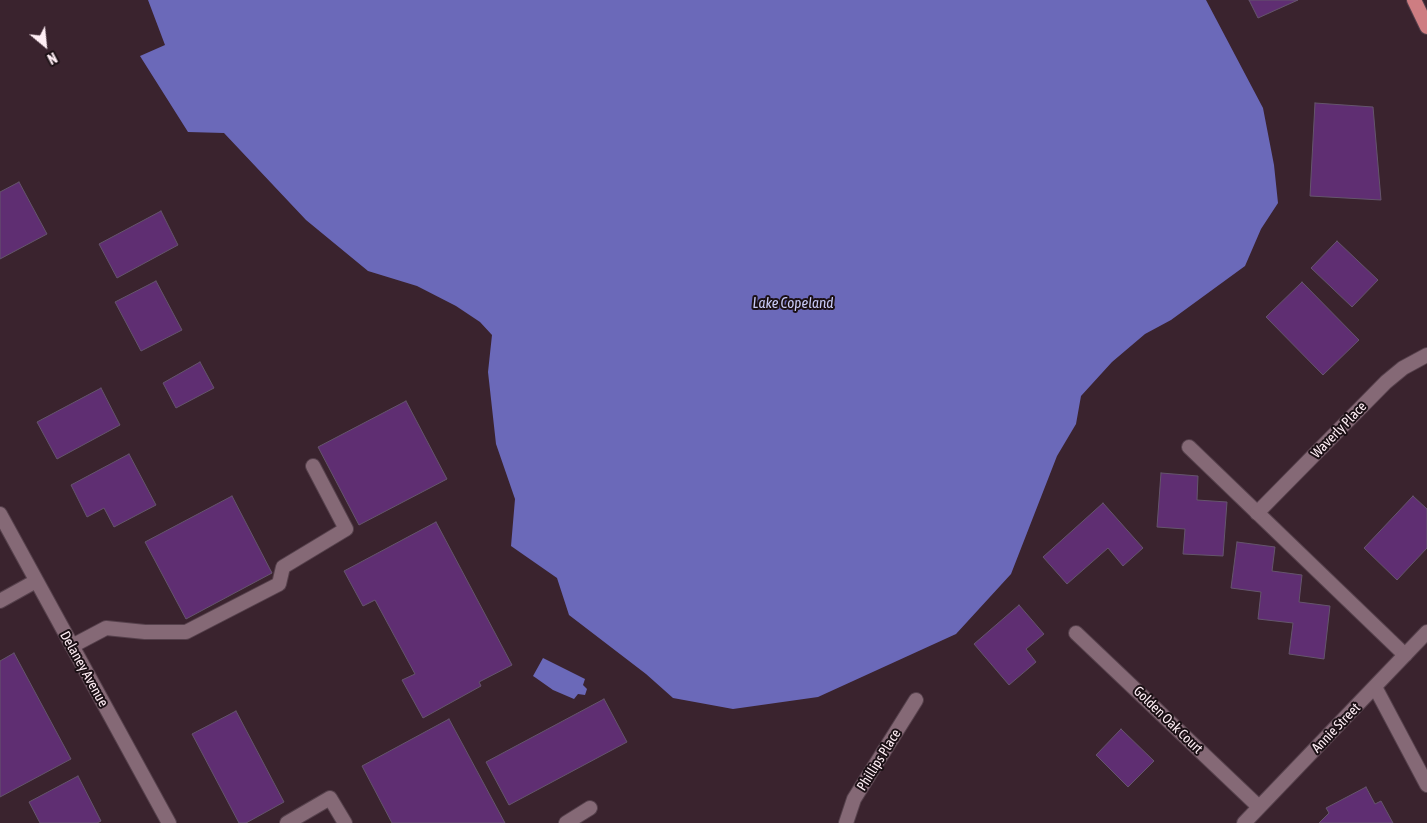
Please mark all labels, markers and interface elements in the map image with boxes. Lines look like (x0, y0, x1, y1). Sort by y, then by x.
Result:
north arrow (20, 20, 70, 70)
text: N (45, 49, 59, 67)
water label: Lake Copeland (753, 294, 833, 312)
street label: Waverly Place (1308, 398, 1370, 462)
street label: Delaney Avenue (56, 628, 112, 710)
street label: Golden Oak Court (1130, 683, 1206, 757)
street label: Annie Street (1308, 700, 1364, 756)
street label: Phillips Place (853, 726, 905, 794)

